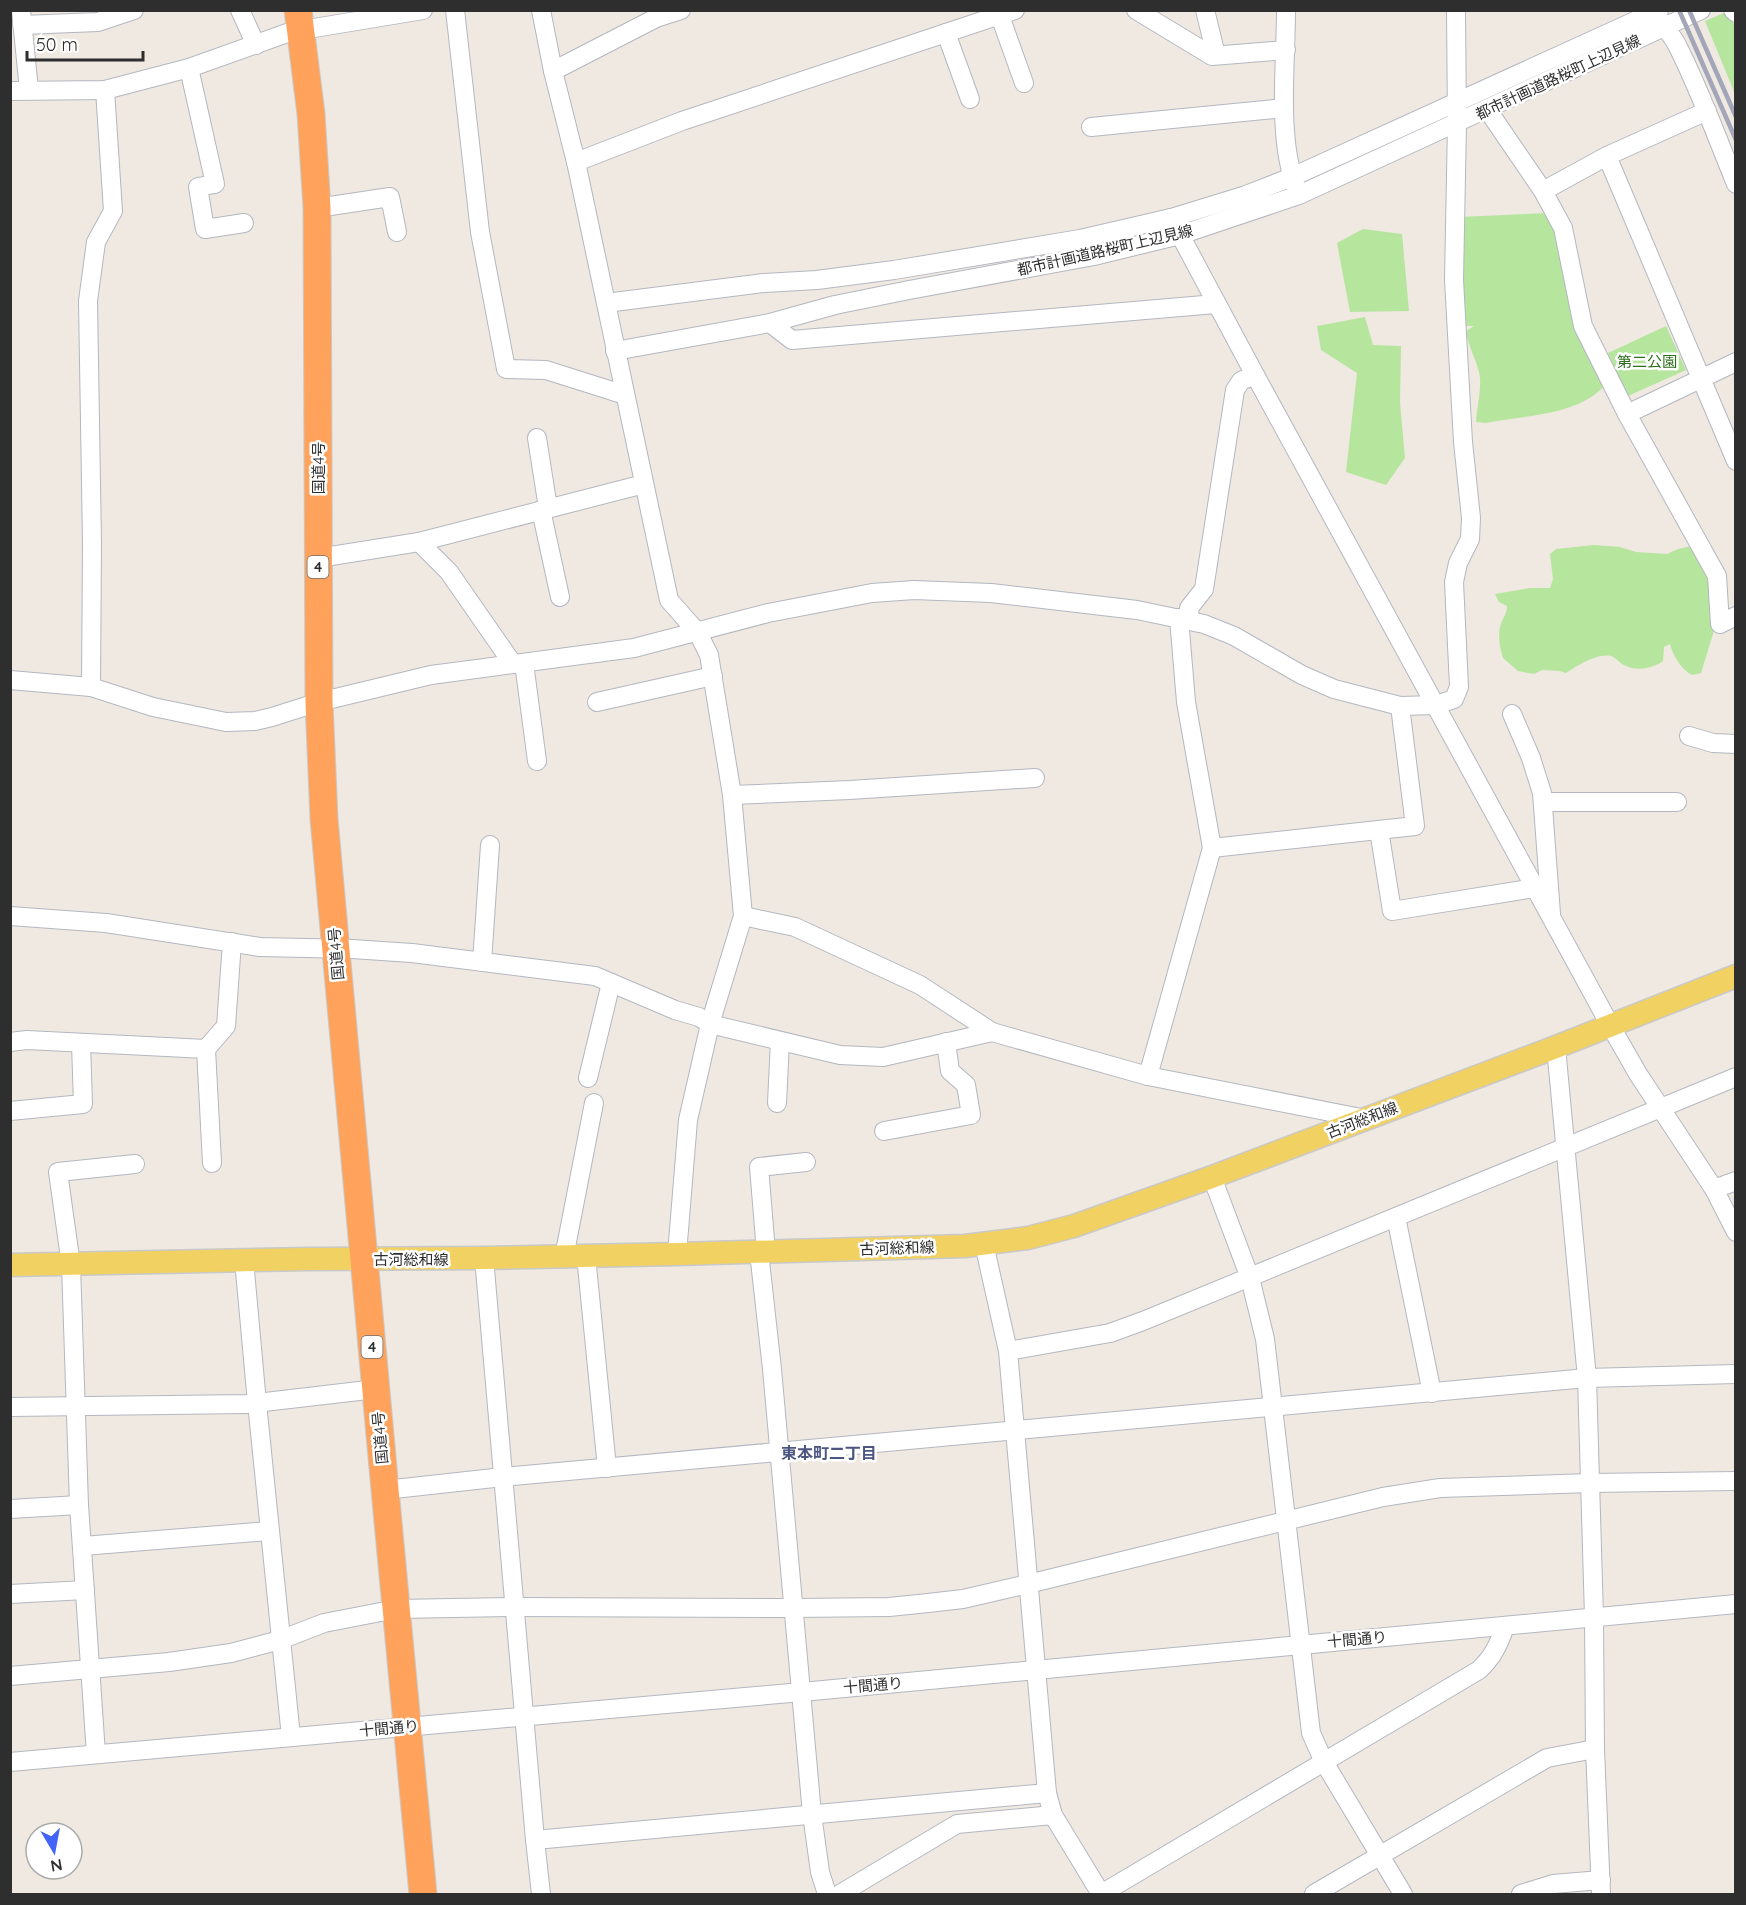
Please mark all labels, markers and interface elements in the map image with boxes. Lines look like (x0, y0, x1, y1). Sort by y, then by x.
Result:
scale bar (27, 24, 142, 62)
street label: 都市計画道路桜町上辺見線 (1472, 30, 1644, 124)
text: 50 m (36, 33, 78, 56)
street label: 都市計画道路桜町上辺見線 (1015, 220, 1195, 280)
park label: 第二公園 (1617, 352, 1677, 371)
street label: 国道4号 (309, 442, 328, 494)
road number: 4 (308, 556, 328, 578)
street label: 国道4号 (324, 927, 348, 981)
street label: 古河総和線 (1324, 1098, 1400, 1142)
street label: 古河総和線 (859, 1237, 935, 1259)
street label: 古河総和線 (373, 1250, 449, 1269)
road number: 4 (362, 1336, 382, 1358)
street label: 国道4号 (368, 1411, 392, 1465)
district label: 東本町二丁目 (781, 1443, 877, 1463)
street label: 十間通り (1326, 1627, 1388, 1651)
street label: 十間通り (842, 1673, 904, 1697)
street label: 十間通り (358, 1716, 420, 1740)
north arrow (24, 1821, 84, 1881)
text: N (49, 1855, 64, 1877)

